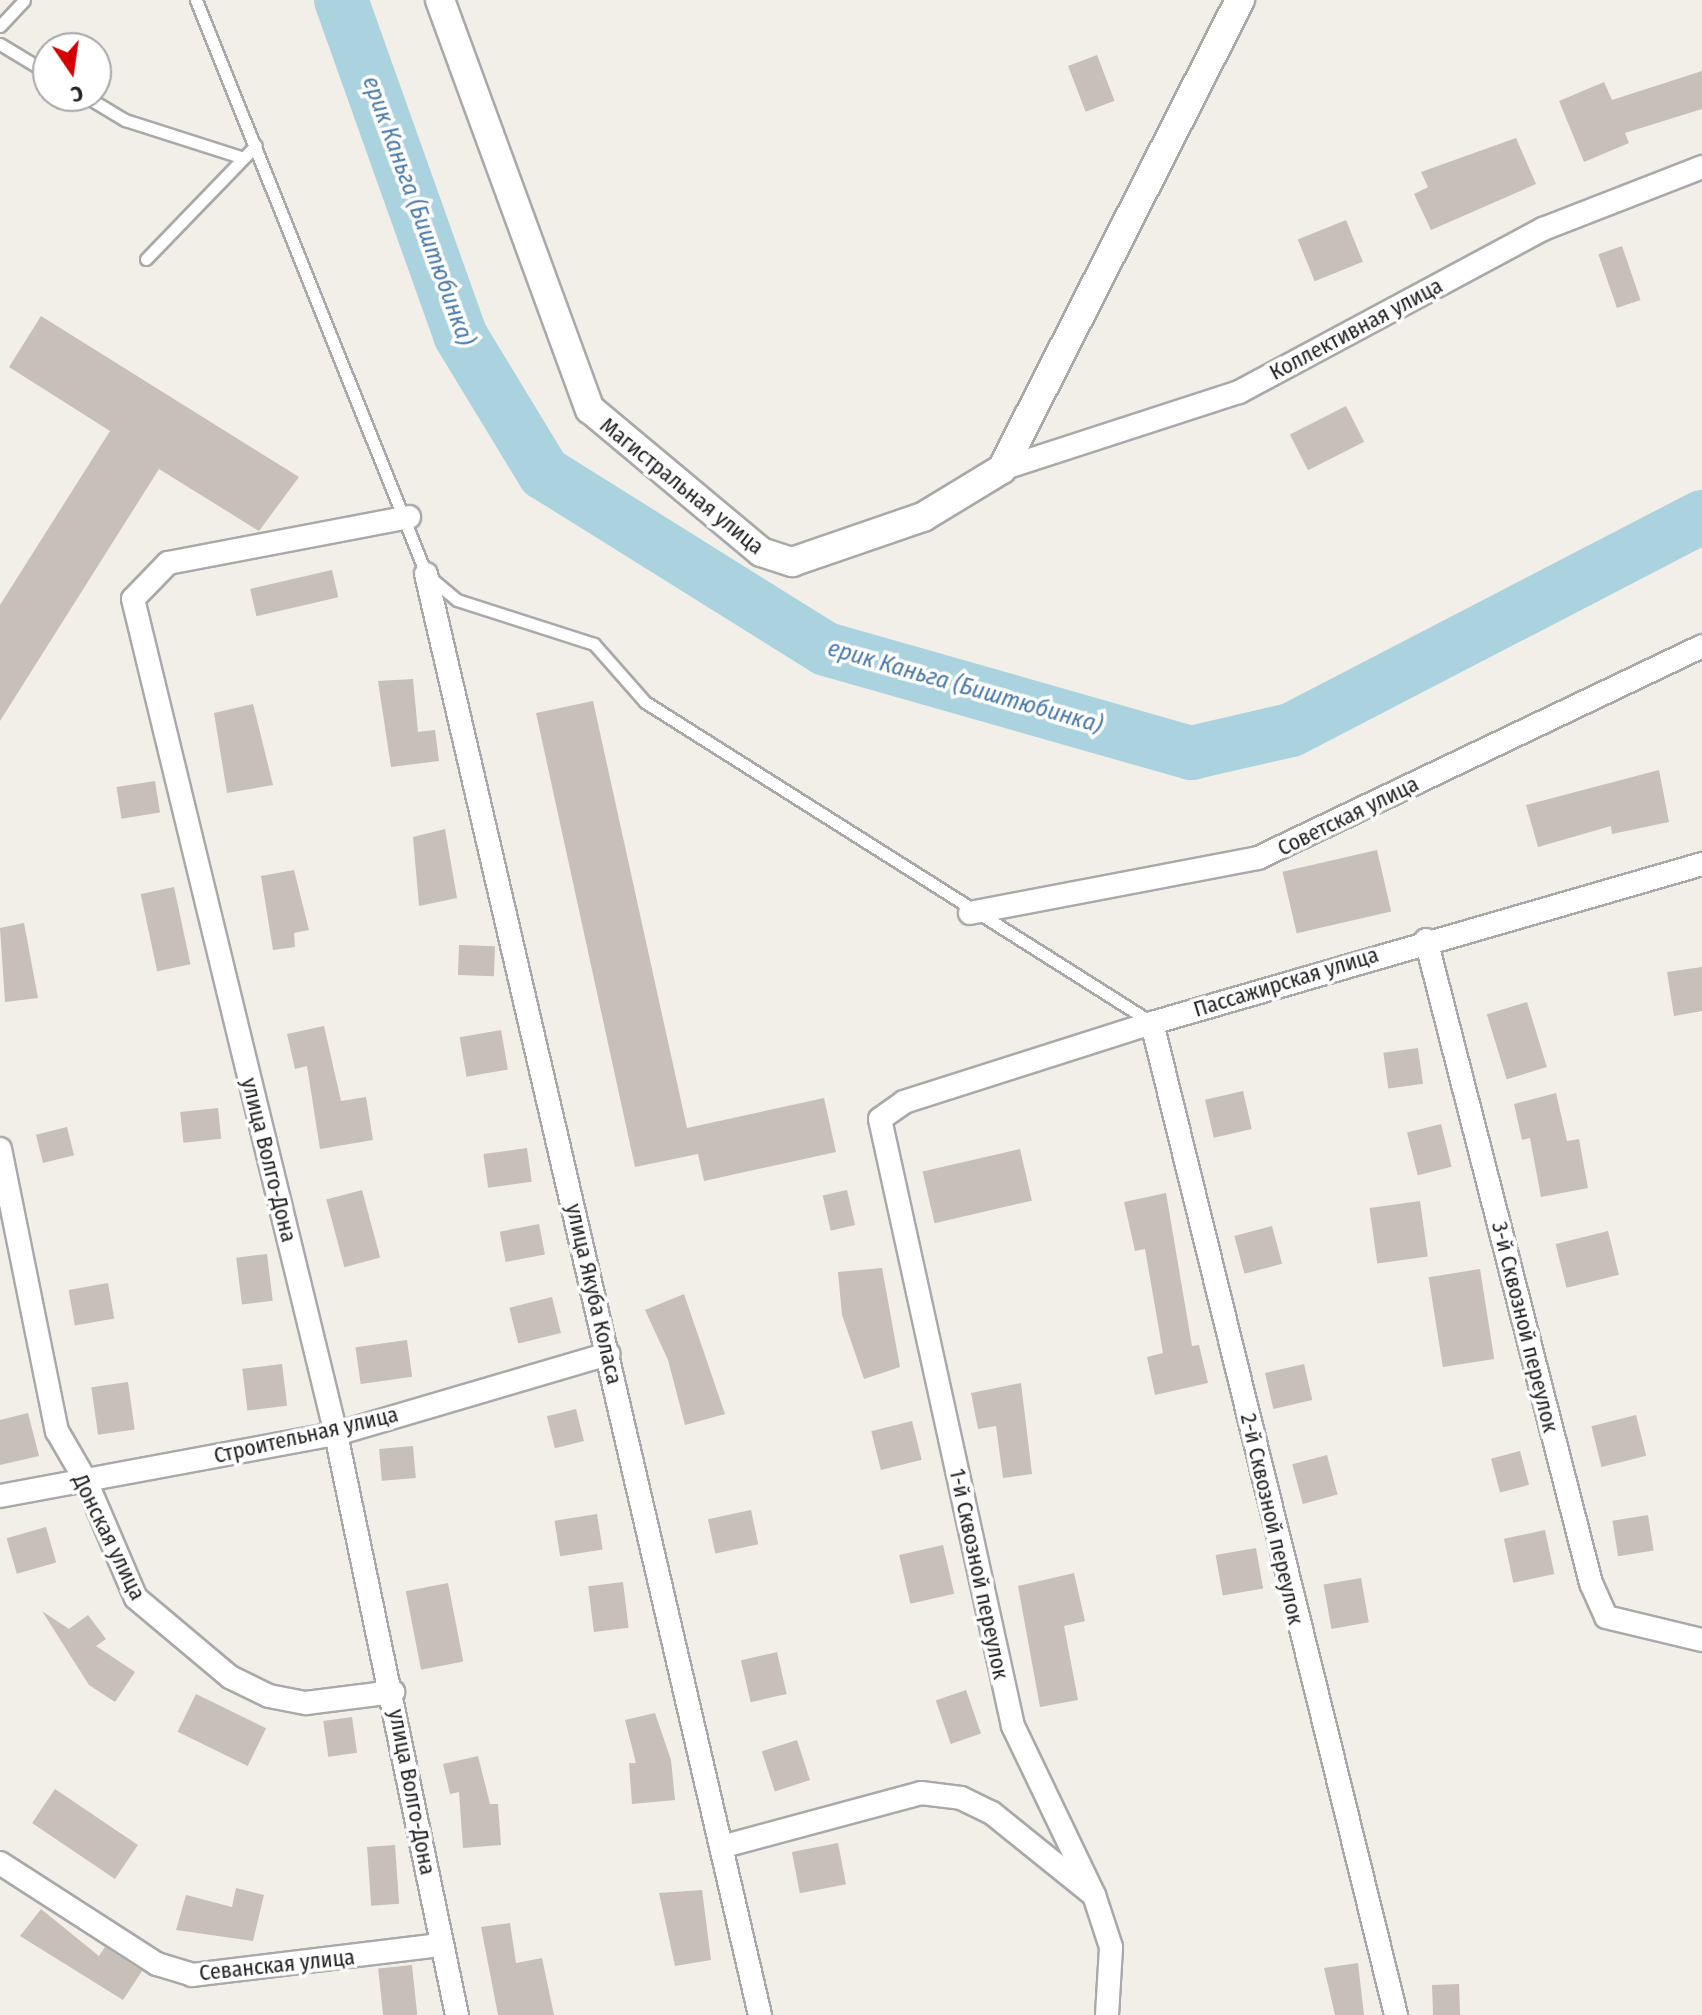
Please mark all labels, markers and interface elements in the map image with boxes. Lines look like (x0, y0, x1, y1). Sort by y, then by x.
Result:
north arrow (32, 32, 112, 112)
water label: ерик Каньга (Биштюбинка) (356, 72, 480, 350)
text: С (68, 79, 86, 108)
street label: Коллективная улица (1265, 272, 1447, 386)
street label: Магистральная улица (595, 412, 769, 560)
water label: ерик Каньга (Биштюбинка) (824, 634, 1106, 740)
street label: Советская улица (1273, 771, 1423, 861)
street label: Пассажирская улица (1190, 941, 1382, 1023)
street label: улица Волго-Дона (236, 1075, 302, 1245)
street label: улица Якуба Коласа (560, 1201, 628, 1387)
street label: 3-й Сквозной переулок (1486, 1219, 1564, 1435)
street label: Строительная улица (211, 1401, 401, 1469)
street label: 2-й Сквозной переулок (1235, 1411, 1309, 1627)
street label: 1-й Сквозной переулок (944, 1466, 1014, 1682)
street label: Донская улица (67, 1470, 151, 1604)
street label: улица Волго-Дона (383, 1707, 441, 1877)
street label: Севанская улица (198, 1944, 356, 1986)

